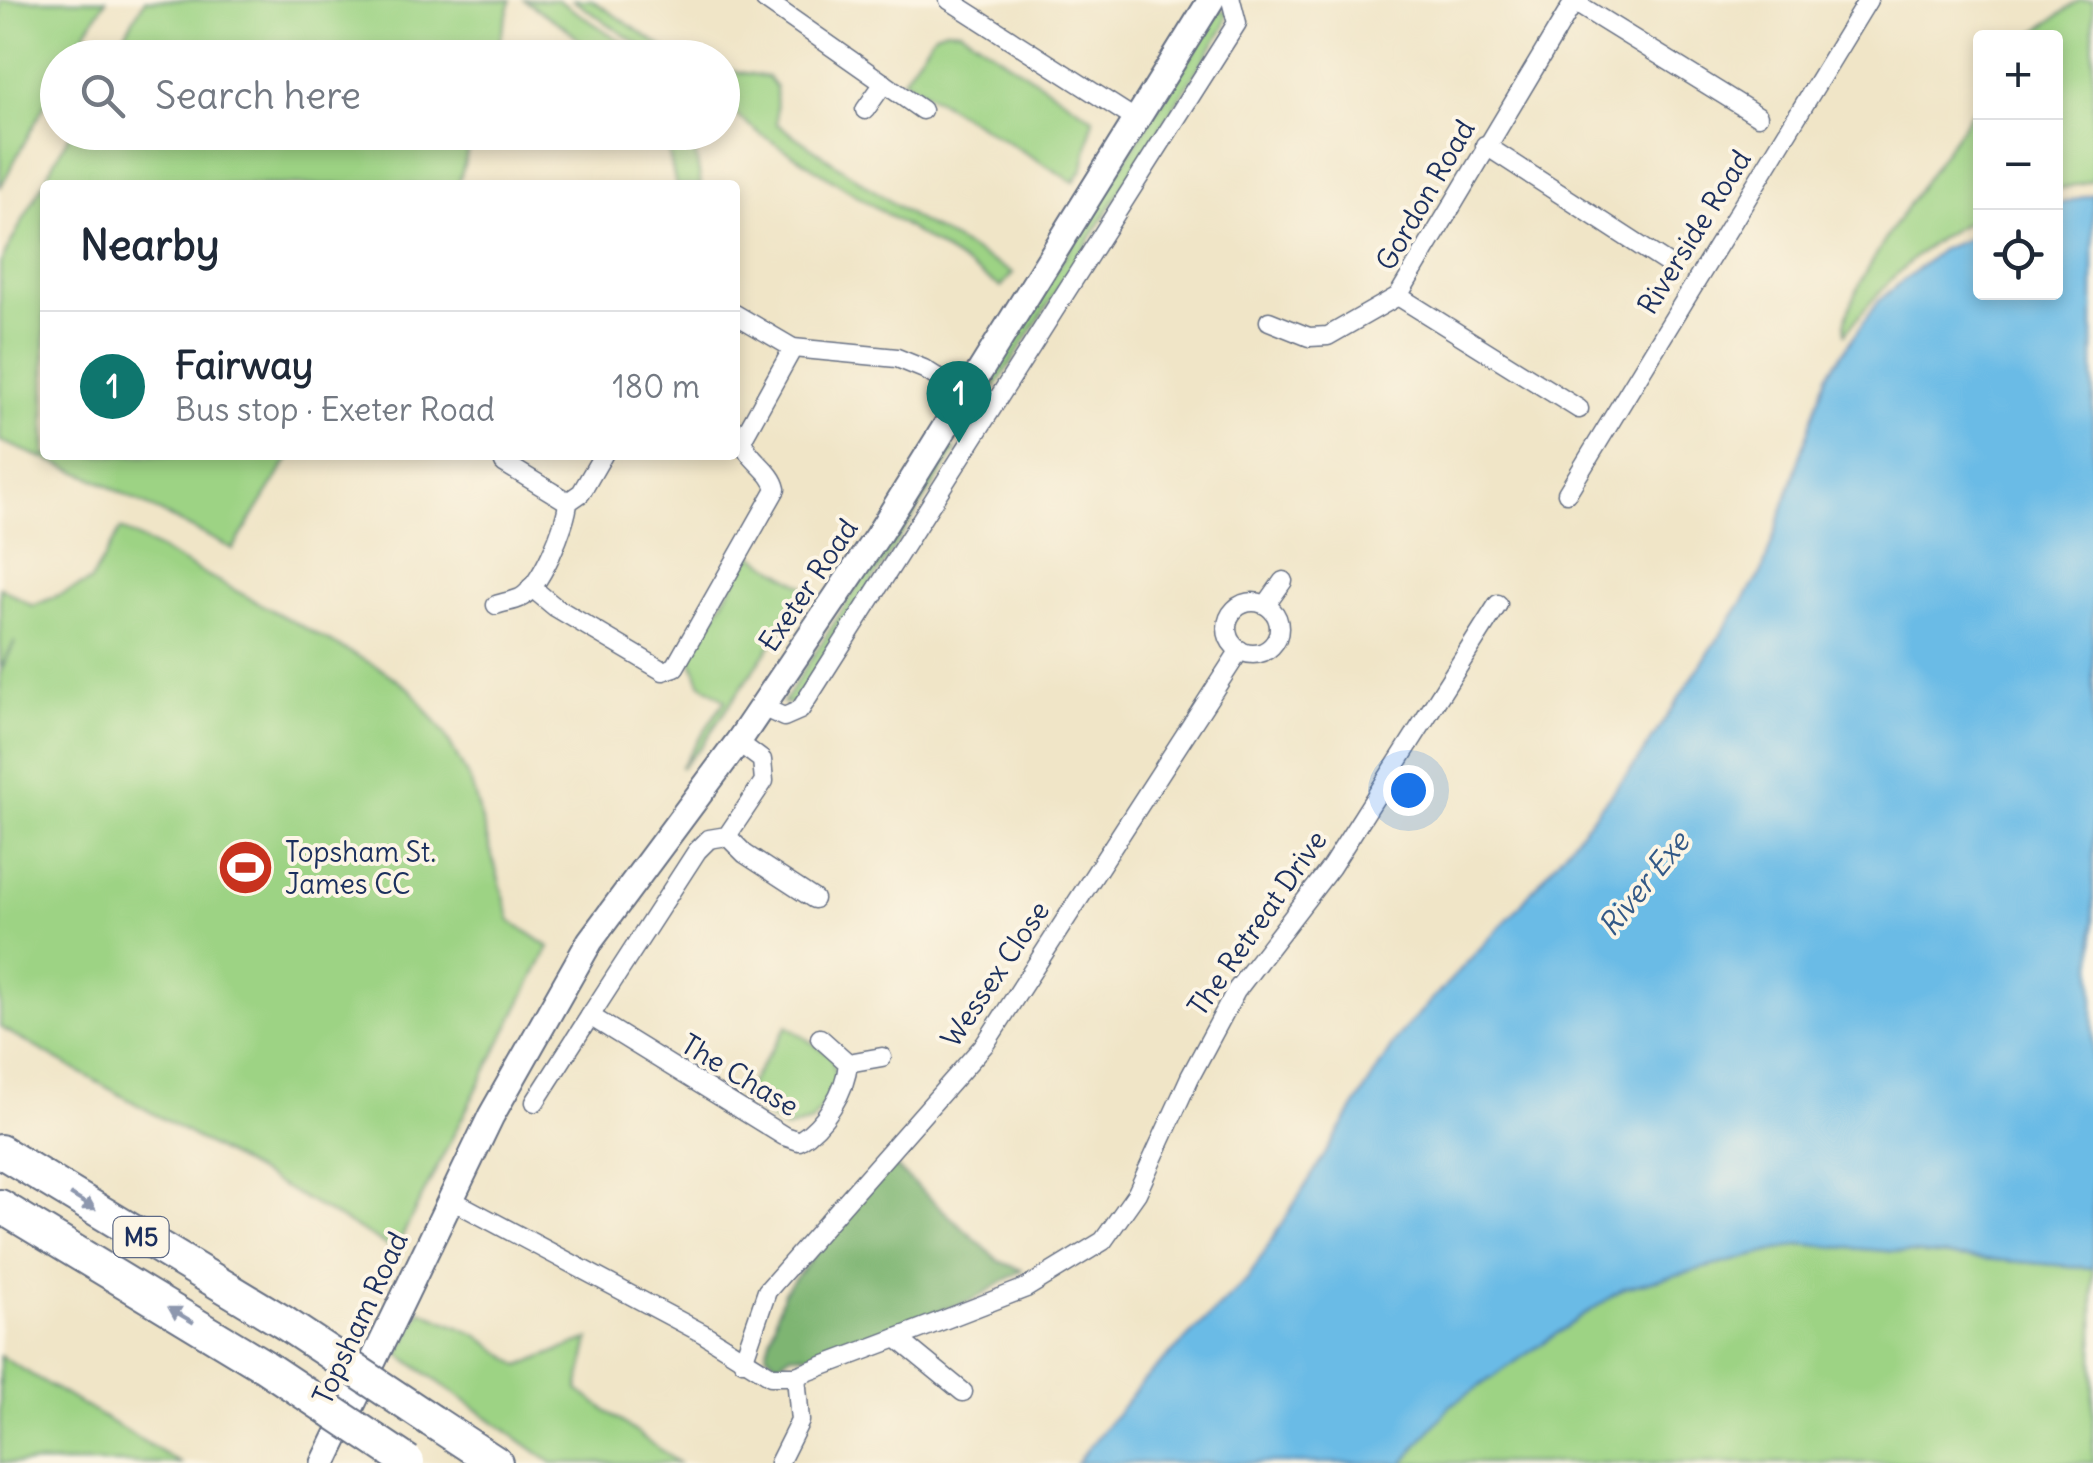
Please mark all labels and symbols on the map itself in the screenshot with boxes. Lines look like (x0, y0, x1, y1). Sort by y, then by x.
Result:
street label: Gordon Road (1367, 113, 1483, 277)
street label: Riverside Road (1629, 143, 1759, 321)
pin: 1 (926, 360, 992, 443)
street label: Exeter Road (751, 512, 865, 658)
your location (1383, 765, 1434, 816)
water label: River Exe (1590, 822, 1698, 943)
street label: The Retreat Drive (1180, 823, 1334, 1023)
place label: Topsham St. James CC (285, 834, 436, 902)
sports icon: Topsham St. James CC (216, 838, 276, 898)
street label: Wessex Close (933, 894, 1057, 1054)
street label: The Chase (675, 1026, 805, 1124)
one-way arrow (69, 1193, 97, 1210)
road number: M5 (114, 1217, 168, 1257)
street label: Topsham Road (304, 1226, 416, 1410)
one-way arrow (167, 1307, 195, 1324)

